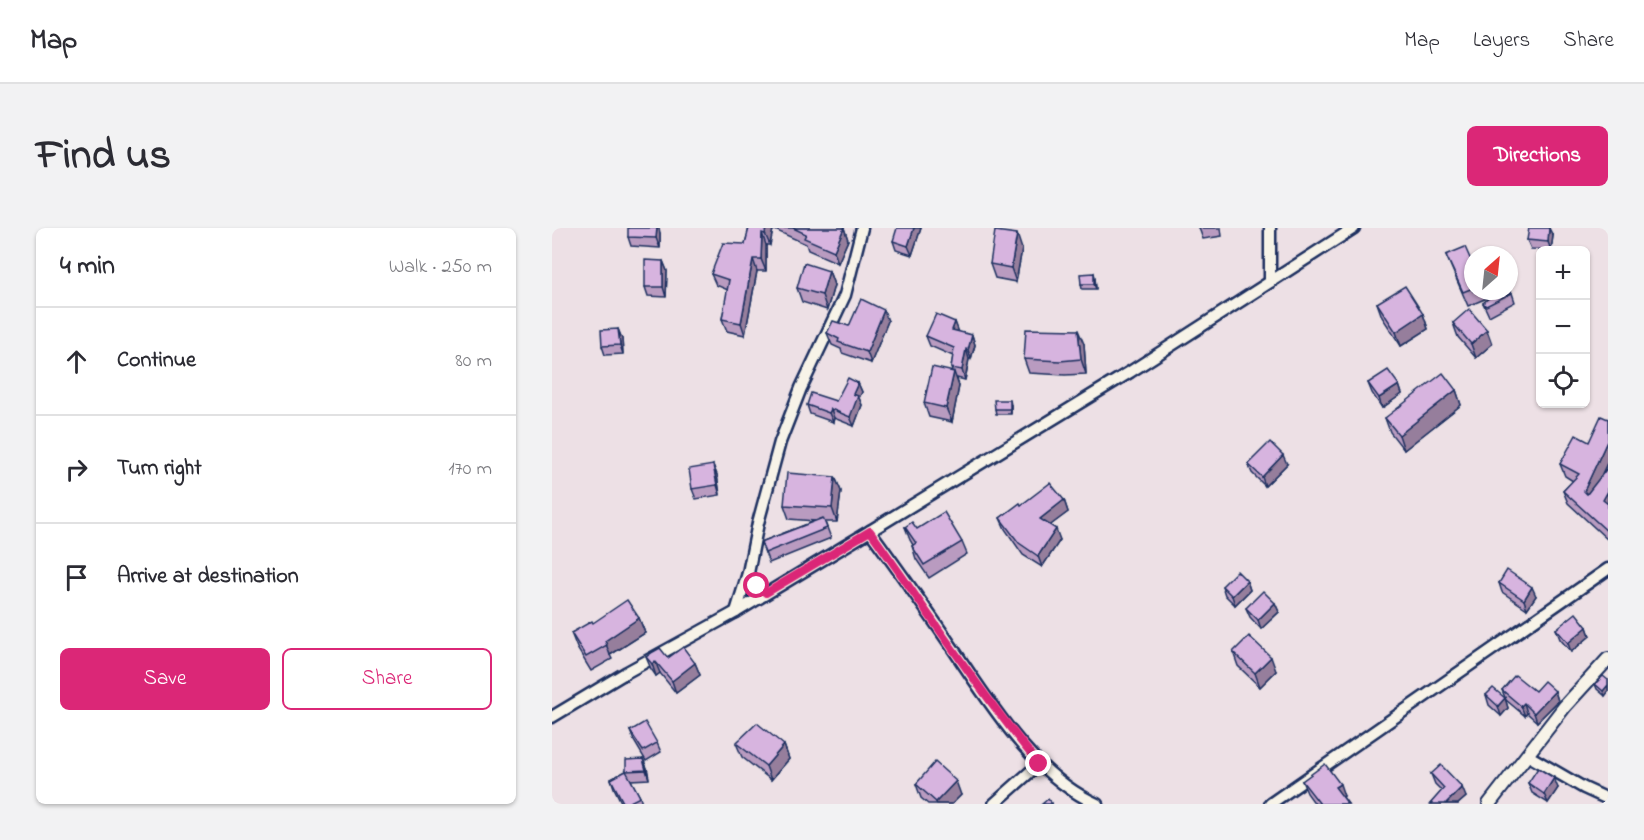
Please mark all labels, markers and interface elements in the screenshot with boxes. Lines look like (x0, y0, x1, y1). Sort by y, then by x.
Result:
text: Map (30, 21, 77, 62)
text: Map (1404, 26, 1440, 56)
text: Layers (1473, 26, 1530, 56)
text: Share (1563, 26, 1614, 56)
text: Find us (36, 126, 171, 187)
button: Directions (1467, 126, 1608, 186)
north arrow (1464, 246, 1518, 300)
map controls (1536, 246, 1590, 408)
button: + (1536, 246, 1590, 300)
text: 4 min (60, 248, 115, 286)
text: Walk · 250 m (389, 253, 492, 282)
button: − (1536, 300, 1590, 354)
icon: ahead (60, 345, 93, 378)
text: Continue (117, 345, 196, 377)
text: 80 m (455, 347, 492, 376)
button: locate (1536, 354, 1590, 408)
icon: right (60, 453, 93, 486)
text: Turn right (117, 453, 202, 485)
text: 170 m (448, 455, 492, 484)
icon: arrive (60, 561, 93, 594)
text: Arrive at destination (117, 561, 299, 593)
route start (743, 572, 769, 598)
button: Save (60, 648, 270, 710)
button: Share (282, 648, 492, 710)
route end (1025, 750, 1051, 776)

